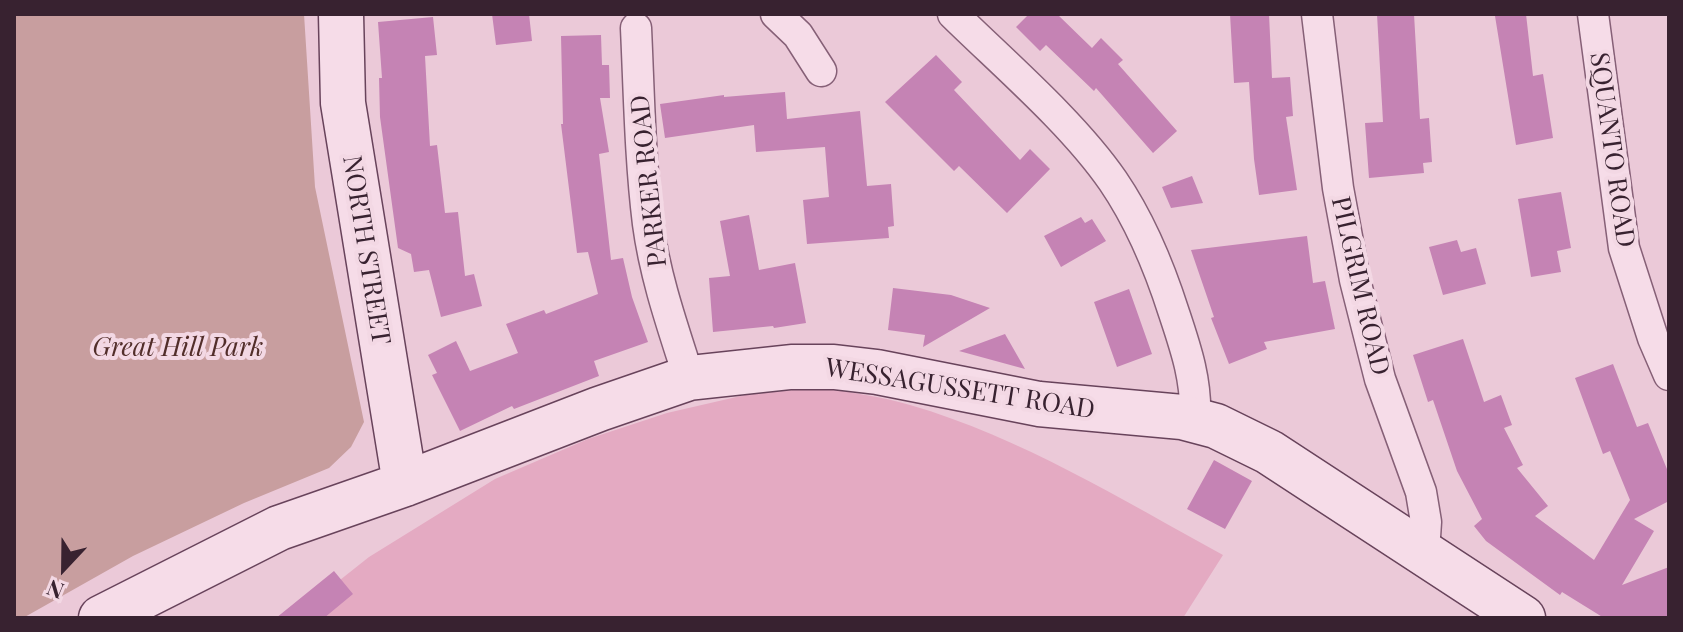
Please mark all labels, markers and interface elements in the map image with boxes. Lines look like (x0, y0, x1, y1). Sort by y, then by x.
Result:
street label: SQUANTO ROAD (1583, 50, 1641, 250)
street label: PARKER ROAD (624, 93, 674, 269)
street label: NORTH STREET (336, 153, 396, 347)
street label: PILGRIM ROAD (1324, 193, 1396, 379)
park label: Great Hill Park (93, 332, 263, 364)
street label: WESSAGUSSETT ROAD (823, 352, 1097, 426)
north arrow (24, 528, 104, 608)
text: N (42, 573, 68, 607)

